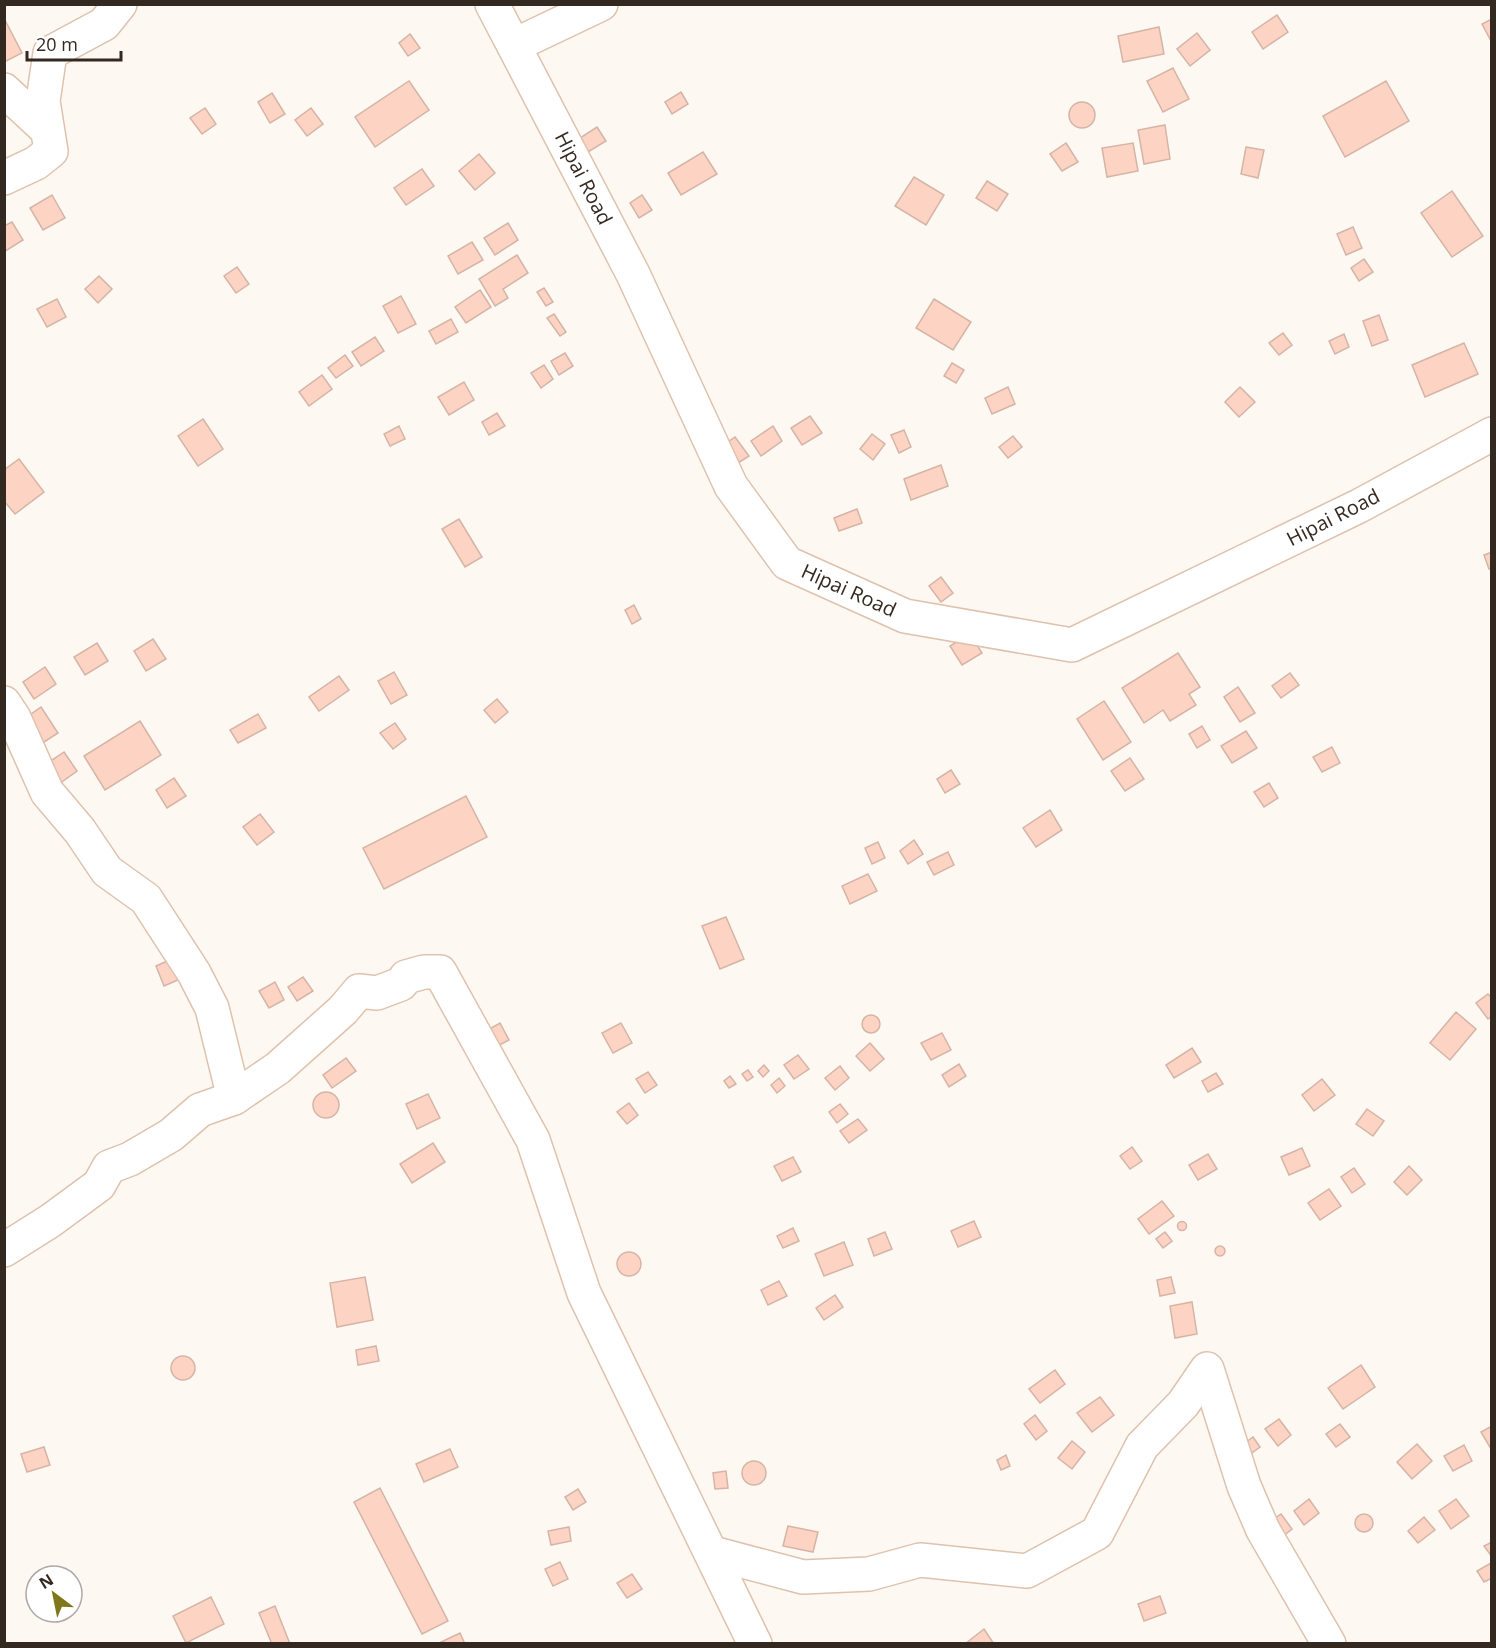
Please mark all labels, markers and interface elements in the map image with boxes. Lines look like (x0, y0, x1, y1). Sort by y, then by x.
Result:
scale bar (27, 24, 122, 62)
text: 20 m (36, 32, 78, 56)
street label: Hipai Road (549, 127, 619, 229)
street label: Hipai Road (1282, 482, 1384, 552)
street label: Hipai Road (797, 557, 901, 623)
north arrow (24, 1564, 84, 1624)
text: N (35, 1569, 57, 1594)

